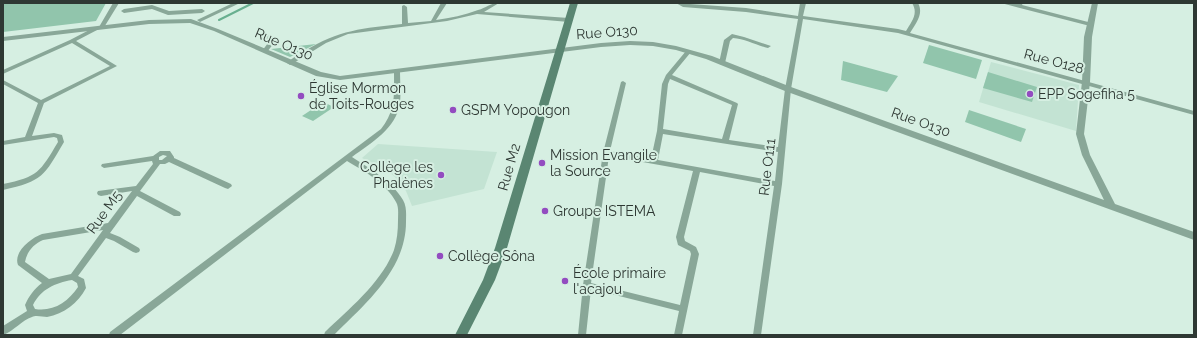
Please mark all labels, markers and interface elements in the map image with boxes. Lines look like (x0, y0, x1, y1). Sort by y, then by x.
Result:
street label: Rue O130 (576, 22, 638, 42)
street label: Rue O130 (252, 25, 316, 63)
street label: Rue O128 (1022, 45, 1086, 77)
place label: Église Mormon de Toits-Rouges (309, 79, 414, 112)
place label: EPP Sogefiha 5 (1038, 86, 1135, 102)
marker: EPP Sogefiha 5 (1025, 89, 1035, 99)
marker: Église Mormon de Toits-Rouges (296, 91, 306, 101)
place label: GSPM Yopougon (461, 102, 570, 118)
street label: Rue O130 (889, 104, 953, 140)
marker: GSPM Yopougon (448, 105, 458, 115)
street label: Rue O111 (756, 137, 778, 197)
street label: Rue M2 (495, 141, 523, 193)
place label: Mission Evangile la Source (550, 147, 657, 179)
marker: Mission Evangile la Source (537, 158, 547, 168)
place label: Collège les Phalènes (360, 159, 433, 191)
marker: Collège les Phalènes (436, 170, 446, 180)
street label: Rue M5 (83, 187, 125, 237)
place label: Groupe ISTEMA (553, 203, 656, 219)
marker: Groupe ISTEMA (540, 206, 550, 216)
place label: Collège Sôna (448, 248, 535, 264)
marker: Collège Sôna (435, 251, 445, 261)
place label: École primaire l'acajou (573, 264, 666, 297)
marker: École primaire l'acajou (560, 276, 570, 286)

